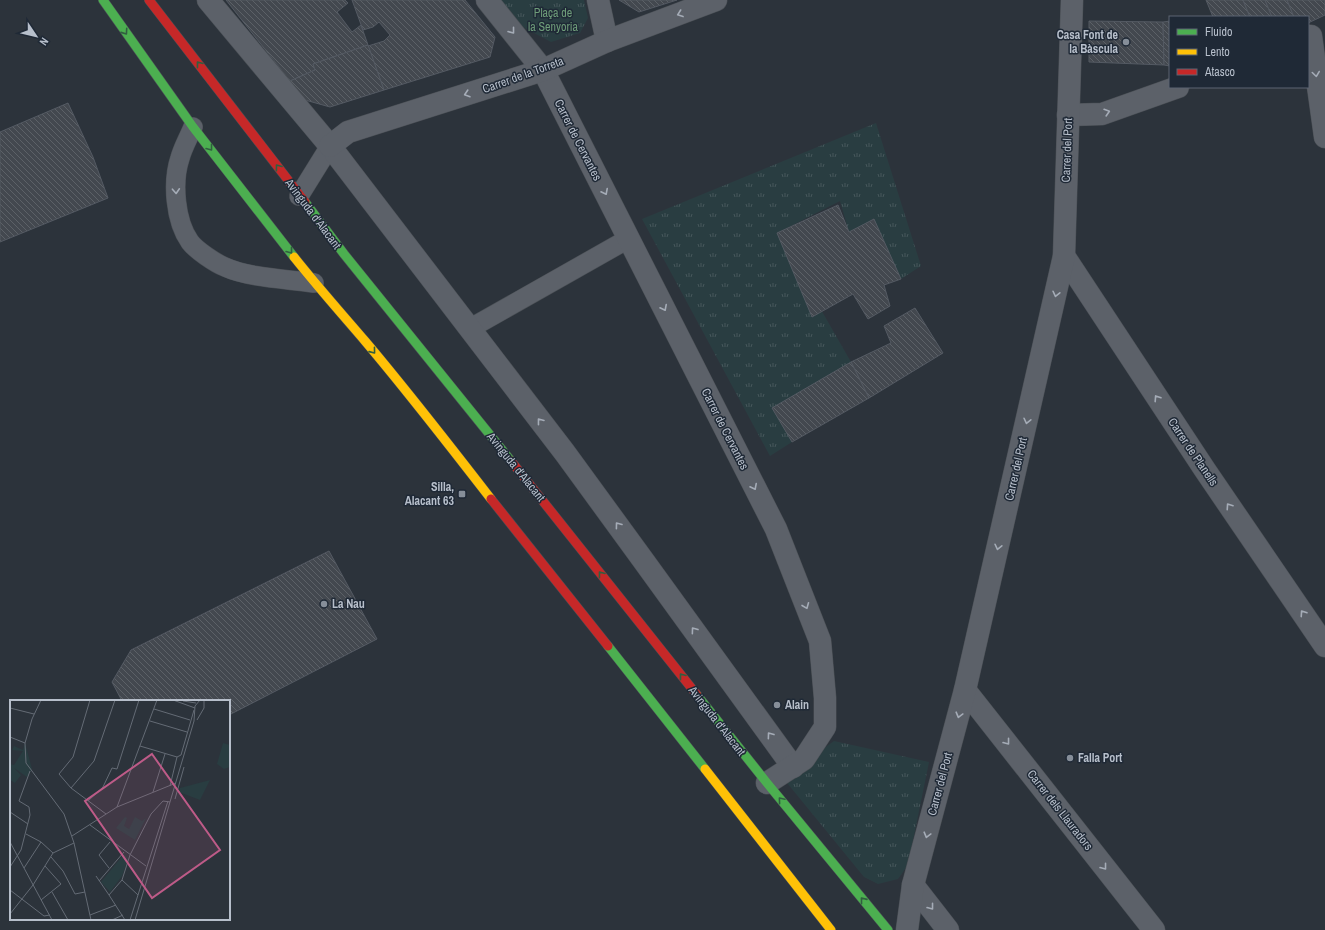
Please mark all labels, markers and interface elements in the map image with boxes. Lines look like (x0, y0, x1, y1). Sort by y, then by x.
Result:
park label: Plaça de la Senyoria (528, 5, 578, 35)
one-way arrow (676, 9, 683, 17)
north arrow (16, 16, 56, 56)
legend (1169, 16, 1309, 88)
text: Fluido (1205, 24, 1232, 40)
one-way arrow (507, 26, 514, 33)
place label: Casa Font de la Bàscula (1057, 27, 1119, 57)
one-way arrow (121, 28, 128, 35)
text: N (37, 35, 52, 48)
marker: Casa Font de la Bàscula (1121, 37, 1131, 47)
text: Lento (1205, 44, 1230, 60)
street label: Carrer de la Torreta (480, 53, 566, 97)
one-way arrow (196, 61, 203, 68)
text: Atasco (1204, 64, 1235, 80)
one-way arrow (1311, 71, 1320, 77)
one-way arrow (464, 89, 471, 98)
street label: Carrer de Cervantes (551, 97, 605, 183)
one-way arrow (1103, 108, 1110, 117)
street label: Carrer del Port (1058, 117, 1076, 183)
one-way arrow (205, 144, 212, 151)
one-way arrow (275, 164, 283, 171)
street label: Avinguda d'Alacant (281, 175, 345, 253)
one-way arrow (172, 188, 180, 194)
one-way arrow (600, 188, 608, 196)
one-way arrow (285, 247, 293, 254)
one-way arrow (1052, 291, 1060, 297)
one-way arrow (659, 304, 667, 312)
one-way arrow (368, 346, 375, 354)
street label: Carrer de Cervantes (698, 386, 752, 472)
one-way arrow (1154, 395, 1162, 402)
street label: Carrer de Planells (1164, 415, 1222, 489)
one-way arrow (537, 418, 544, 425)
one-way arrow (1023, 418, 1031, 424)
street label: Avinguda d'Alacant (483, 428, 549, 505)
street label: Carrer del Port (1001, 436, 1031, 502)
place label: Silla, Alacant 63 (405, 479, 455, 509)
one-way arrow (749, 483, 757, 490)
marker: Silla, Alacant 63 (457, 489, 467, 499)
one-way arrow (1227, 503, 1234, 510)
one-way arrow (615, 522, 622, 529)
one-way arrow (994, 544, 1003, 551)
one-way arrow (599, 572, 606, 579)
place label: La Nau (332, 596, 365, 612)
marker: La Nau (319, 599, 329, 609)
one-way arrow (801, 601, 809, 609)
one-way arrow (1301, 611, 1308, 618)
one-way arrow (692, 627, 699, 634)
one-way arrow (680, 673, 687, 681)
street label: Avinguda d'Alacant (684, 682, 749, 759)
place label: Alain (785, 697, 809, 713)
inset map (10, 700, 230, 920)
marker: Alain (772, 700, 782, 710)
one-way arrow (955, 711, 964, 718)
one-way arrow (768, 732, 775, 739)
one-way arrow (1002, 738, 1009, 745)
place label: Falla Port (1078, 750, 1123, 766)
street label: Carrer del Port (924, 751, 956, 817)
marker: Falla Port (1065, 753, 1075, 763)
street label: Carrer dels Llauradors (1024, 767, 1096, 854)
one-way arrow (778, 797, 785, 804)
one-way arrow (923, 832, 931, 838)
one-way arrow (1100, 862, 1107, 869)
one-way arrow (861, 897, 868, 904)
one-way arrow (926, 903, 933, 910)

